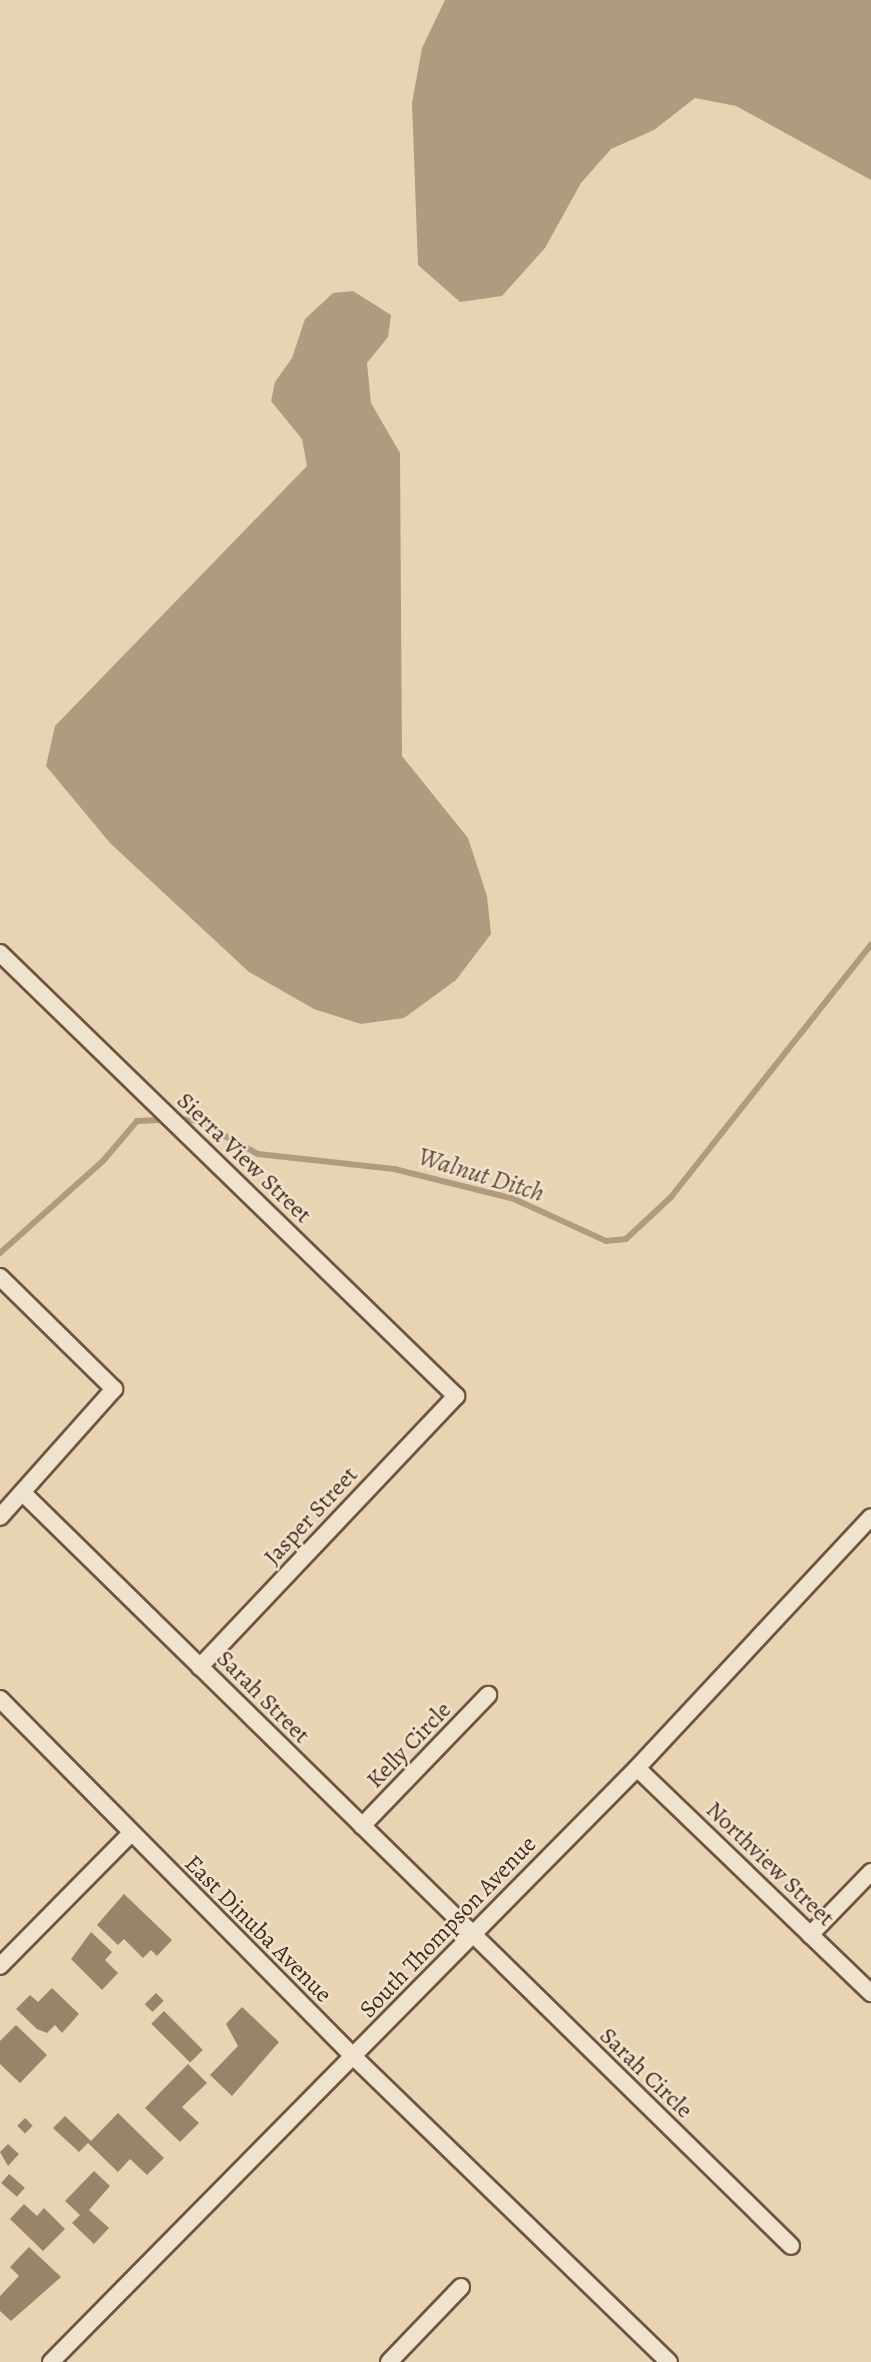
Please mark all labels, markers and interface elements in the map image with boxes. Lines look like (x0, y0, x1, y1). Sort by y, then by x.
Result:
street label: Sierra View Street (171, 1087, 317, 1229)
water label: Walnut Ditch (414, 1141, 548, 1209)
street label: Jasper Street (258, 1461, 364, 1571)
street label: Sarah Street (210, 1644, 316, 1750)
street label: Kelly Circle (361, 1696, 457, 1794)
street label: Northview Street (700, 1796, 840, 1932)
street label: South Thompson Avenue (354, 1830, 542, 2024)
street label: East Dinuba Avenue (178, 1849, 338, 2009)
street label: Sarah Circle (593, 2022, 699, 2124)

